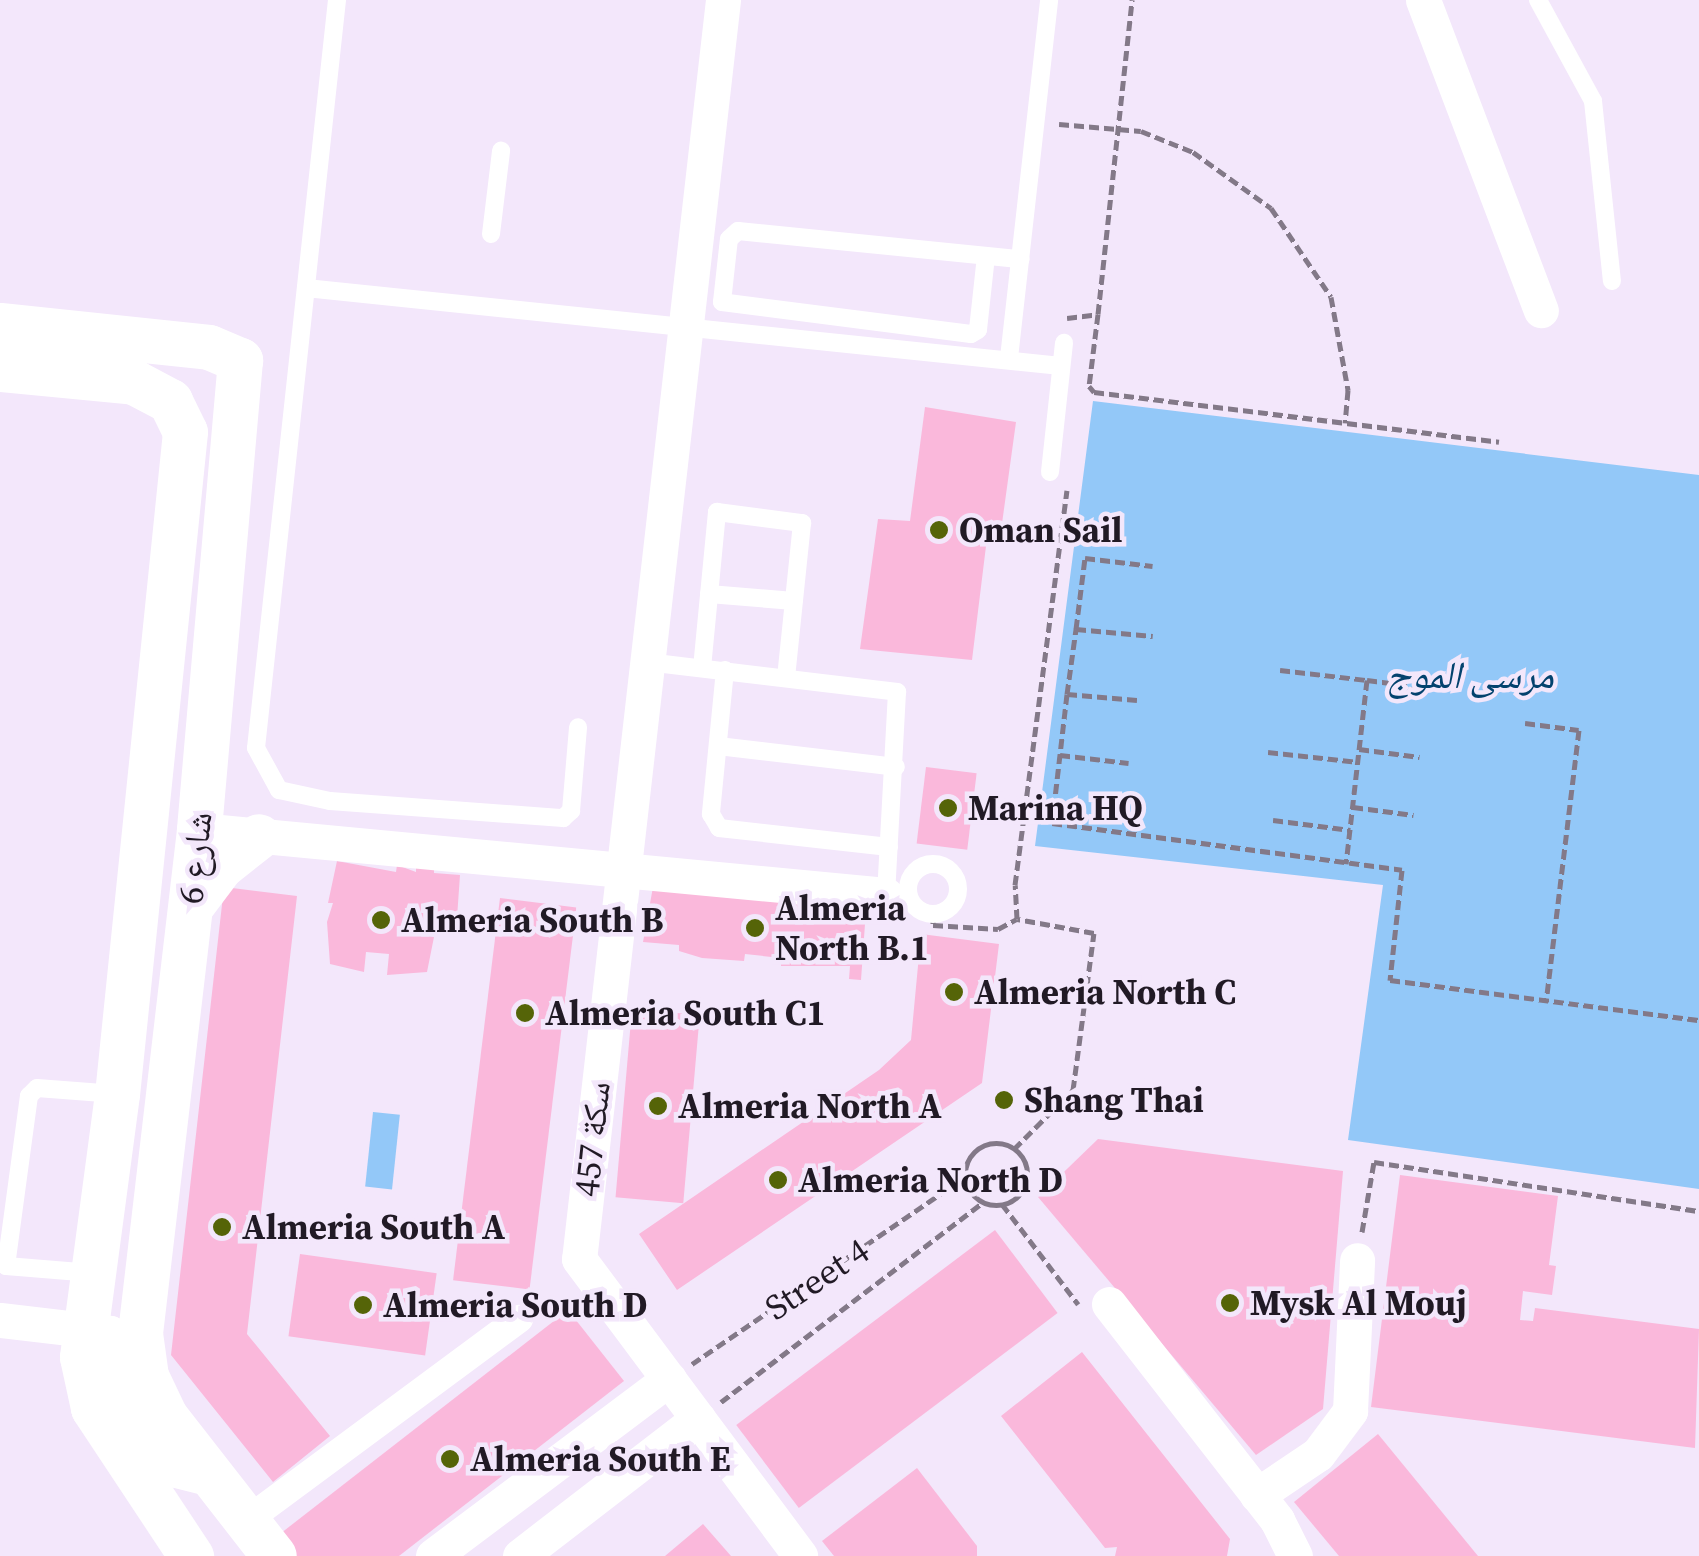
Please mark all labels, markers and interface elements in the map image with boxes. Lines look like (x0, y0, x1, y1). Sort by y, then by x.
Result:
place label: Oman Sail (959, 509, 1123, 551)
marker: Oman Sail (928, 519, 950, 541)
water label: مرسى الموج (1386, 653, 1554, 699)
place label: Marina HQ (968, 787, 1143, 829)
marker: Marina HQ (937, 797, 959, 819)
street label: شارع 6 (169, 810, 221, 906)
place label: Almeria North B.1 (775, 887, 929, 969)
place label: Almeria South B (401, 899, 664, 941)
marker: Almeria South B (370, 909, 392, 931)
marker: Almeria North B.1 (744, 917, 766, 939)
place label: Almeria North C (974, 971, 1236, 1013)
marker: Almeria North C (943, 981, 965, 1003)
place label: Almeria South C1 (545, 992, 826, 1034)
marker: Almeria South C1 (514, 1002, 536, 1024)
street label: سكة 457 (565, 1079, 619, 1199)
place label: Shang Thai (1024, 1079, 1204, 1121)
place label: Almeria North A (678, 1085, 942, 1127)
marker: Shang Thai (993, 1089, 1015, 1111)
marker: Almeria North A (647, 1095, 669, 1117)
place label: Almeria North D (798, 1159, 1063, 1201)
marker: Almeria North D (767, 1169, 789, 1191)
place label: Almeria South A (242, 1206, 505, 1248)
marker: Almeria South A (211, 1216, 233, 1238)
street label: Street 4 (757, 1229, 877, 1329)
place label: Mysk Al Mouj (1250, 1282, 1467, 1324)
place label: Almeria South D (383, 1284, 647, 1326)
marker: Mysk Al Mouj (1219, 1292, 1241, 1314)
marker: Almeria South D (352, 1294, 374, 1316)
place label: Almeria South E (470, 1438, 731, 1480)
marker: Almeria South E (439, 1448, 461, 1470)

